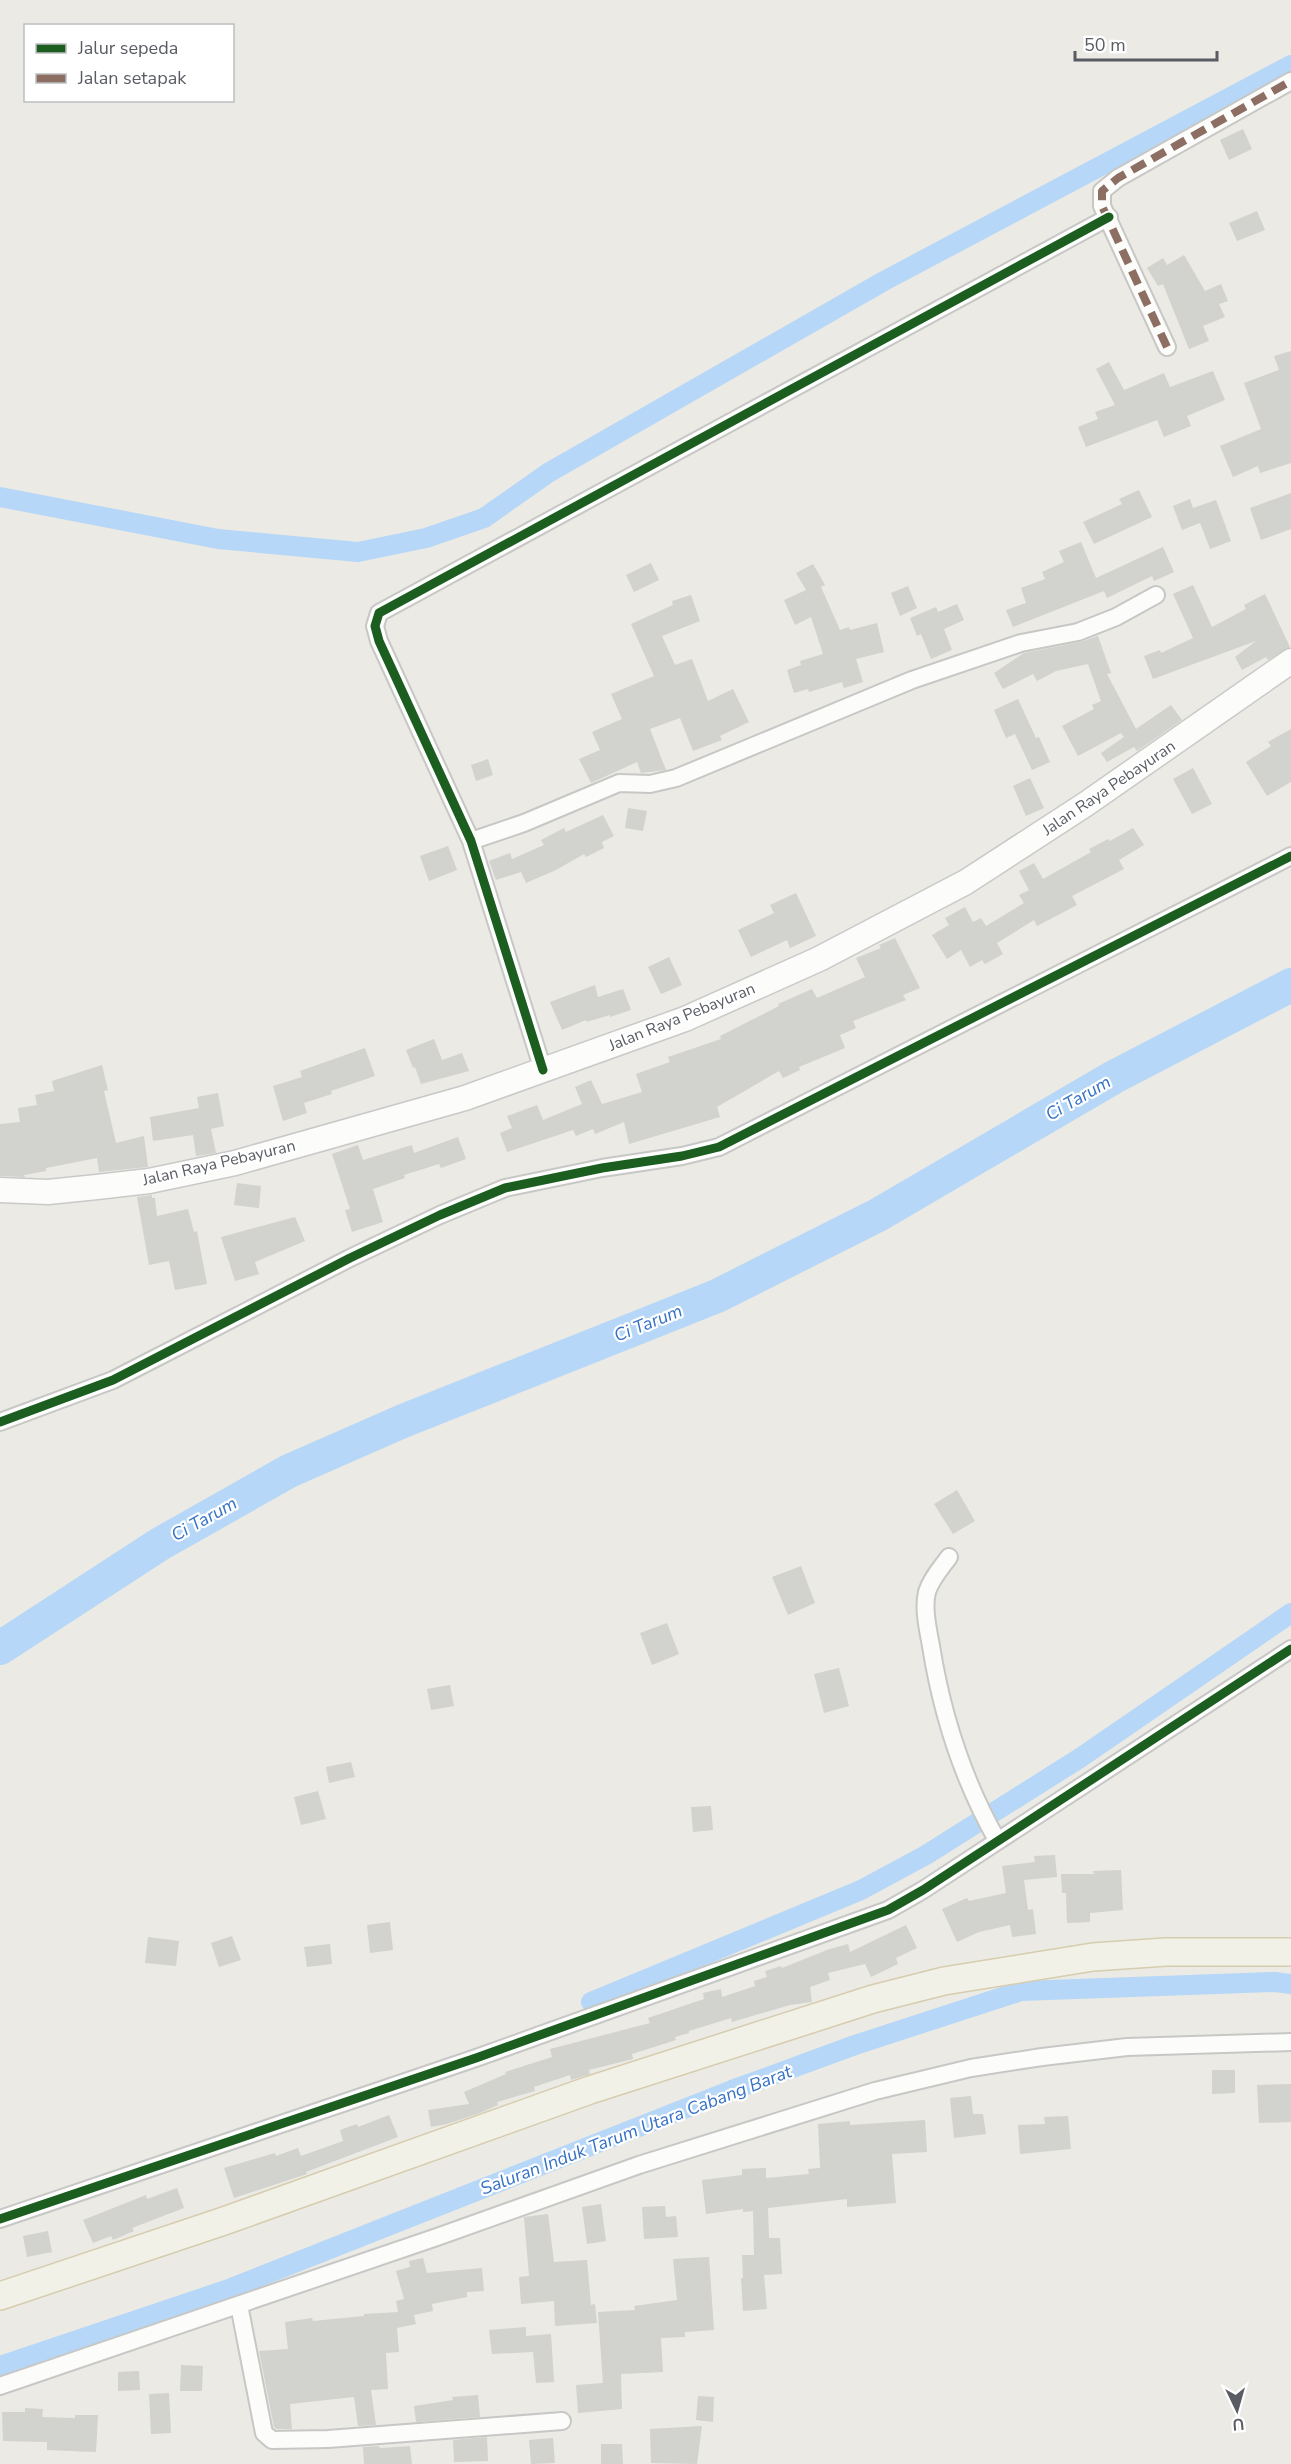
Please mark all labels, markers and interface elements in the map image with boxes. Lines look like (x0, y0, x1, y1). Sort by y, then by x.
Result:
legend (24, 24, 234, 102)
scale bar (1075, 24, 1218, 62)
text: 50 m (1084, 33, 1126, 57)
text: Jalur sepeda (77, 36, 178, 60)
text: Jalan setapak (77, 66, 187, 90)
street label: Jalan Raya Pebayuran (1037, 735, 1180, 841)
street label: Jalan Raya Pebayuran (605, 978, 759, 1057)
water label: Ci Tarum (1041, 1070, 1115, 1126)
street label: Jalan Raya Pebayuran (139, 1135, 298, 1192)
water label: Ci Tarum (610, 1298, 686, 1348)
water label: Ci Tarum (167, 1491, 241, 1547)
water label: Saluran Induk Tarum Utara Cabang Barat (477, 2059, 796, 2201)
north arrow (1207, 2380, 1267, 2440)
text: U (1231, 2412, 1245, 2435)

